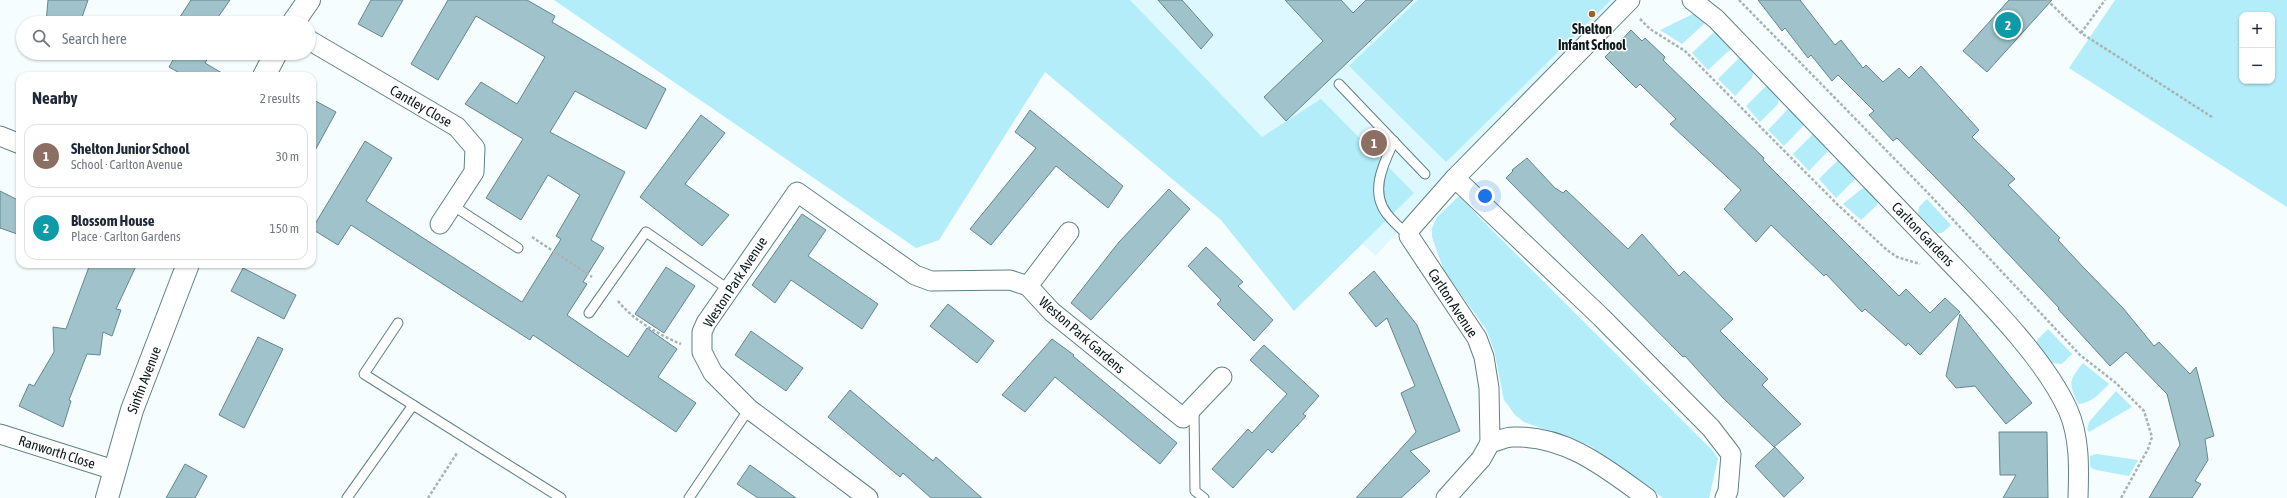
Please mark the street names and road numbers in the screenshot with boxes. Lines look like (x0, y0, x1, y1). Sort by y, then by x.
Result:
street label: Cantley Close (387, 82, 455, 130)
street label: Carlton Gardens (1889, 199, 1957, 269)
street label: Weston Park Avenue (700, 234, 770, 330)
street label: Carlton Avenue (1425, 266, 1481, 340)
street label: Weston Park Gardens (1036, 293, 1128, 377)
street label: Sinfin Avenue (124, 344, 164, 416)
street label: Ranworth Close (17, 432, 97, 472)

